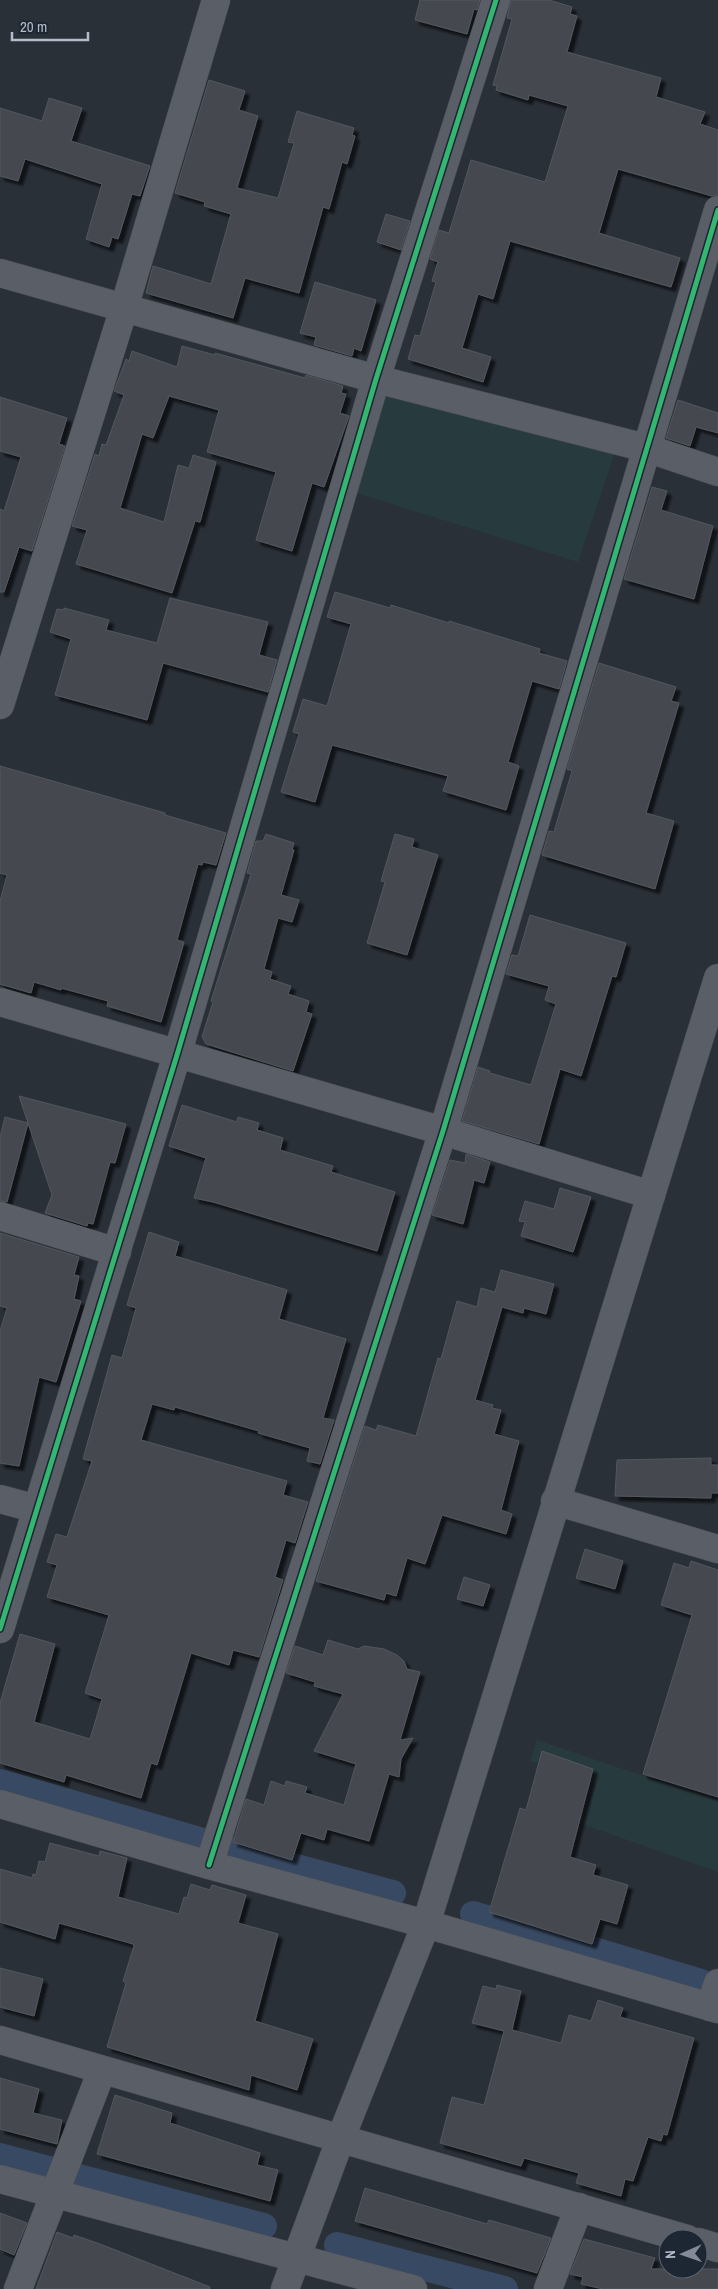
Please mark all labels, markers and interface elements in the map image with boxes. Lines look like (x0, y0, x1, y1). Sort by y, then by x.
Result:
scale bar (12, 10, 89, 42)
text: 20 m (20, 16, 47, 37)
north arrow (658, 2229, 708, 2279)
text: N (661, 2250, 679, 2259)

